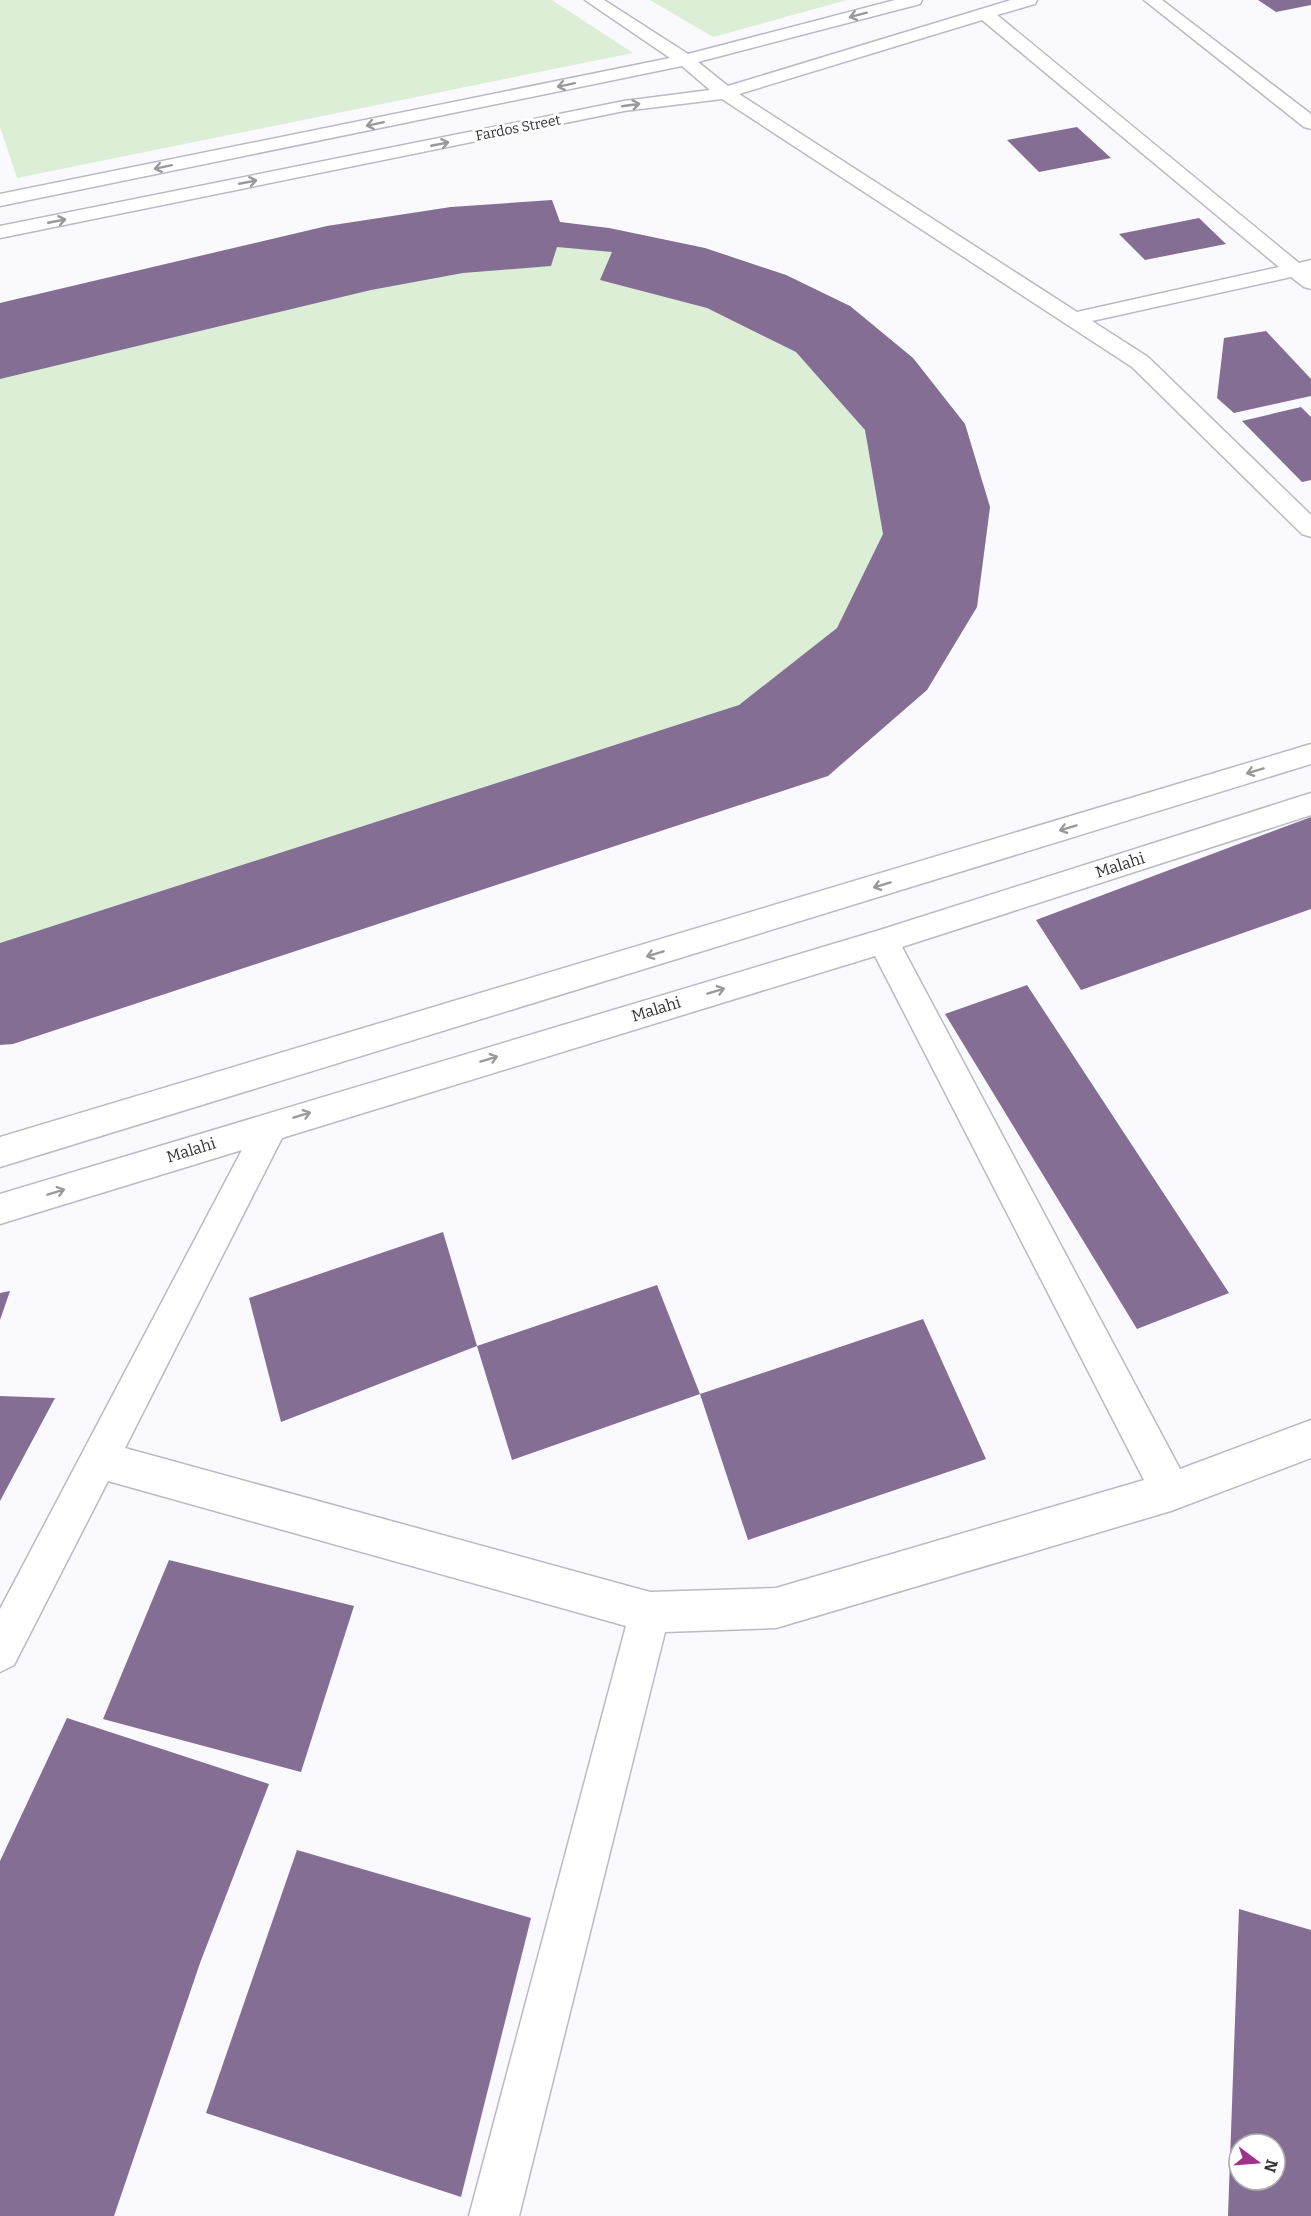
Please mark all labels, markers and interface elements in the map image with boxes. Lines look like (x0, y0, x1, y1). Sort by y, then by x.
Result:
one-way arrow (848, 10, 867, 22)
one-way arrow (557, 80, 576, 91)
one-way arrow (620, 100, 640, 111)
street label: Fardos Street (474, 111, 562, 145)
one-way arrow (366, 119, 385, 130)
one-way arrow (430, 137, 449, 149)
one-way arrow (154, 162, 173, 173)
one-way arrow (238, 176, 258, 187)
one-way arrow (47, 215, 67, 226)
one-way arrow (1246, 766, 1265, 777)
one-way arrow (1059, 823, 1078, 834)
street label: Malahi (1093, 848, 1147, 882)
one-way arrow (873, 880, 892, 891)
one-way arrow (646, 949, 665, 960)
one-way arrow (706, 985, 725, 996)
street label: Malahi (629, 992, 683, 1025)
one-way arrow (479, 1053, 498, 1064)
one-way arrow (292, 1109, 311, 1120)
street label: Malahi (164, 1133, 218, 1166)
one-way arrow (46, 1186, 65, 1197)
north arrow (1227, 2132, 1287, 2192)
text: N (1260, 2157, 1282, 2175)

